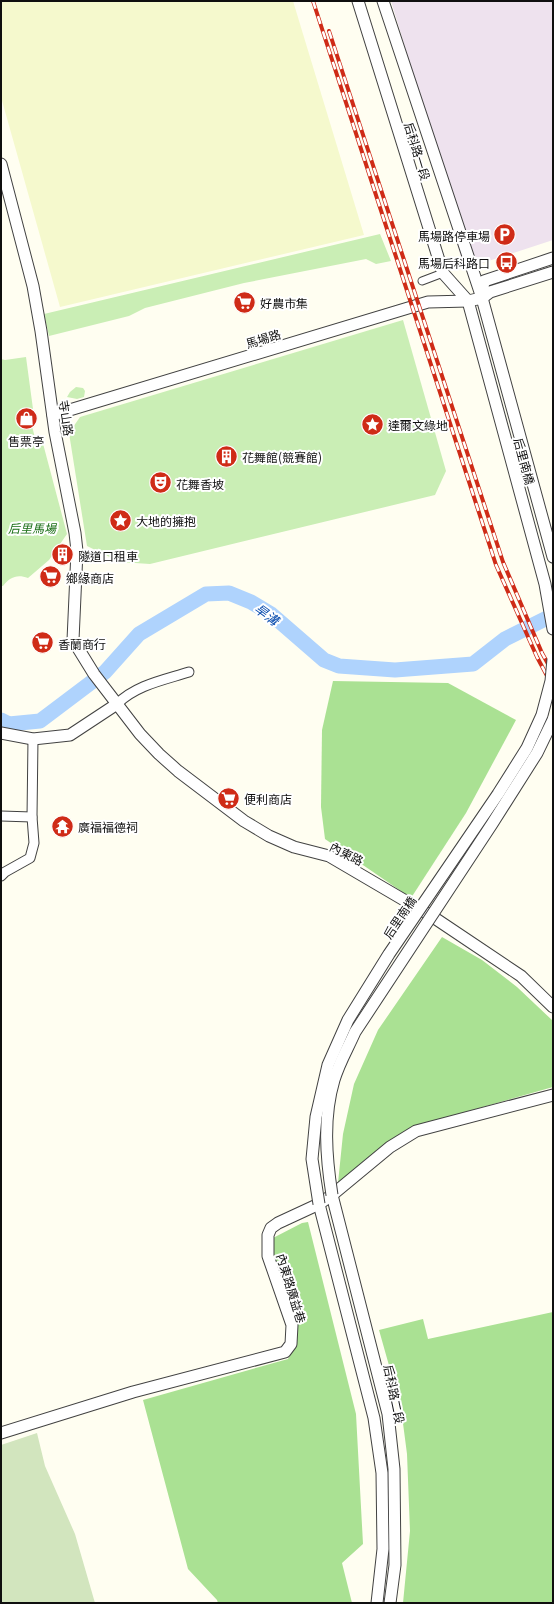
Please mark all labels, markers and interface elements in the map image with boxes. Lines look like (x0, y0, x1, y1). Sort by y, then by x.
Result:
street label: 后科路一段 (401, 120, 435, 182)
parking icon: 馬場路停車場 (492, 222, 518, 248)
place label: 馬場路停車場 (418, 227, 490, 244)
bus stop icon: 馬場后科路口 (493, 249, 519, 275)
place label: 馬場后科路口 (418, 254, 490, 271)
supermarket icon: 好農市集 (231, 289, 257, 315)
place label: 好農市集 (260, 294, 308, 311)
street label: 馬場路 (243, 325, 283, 351)
street label: 寺山路 (56, 399, 78, 437)
shop icon: 售票亭 (13, 406, 39, 432)
place icon: 達爾文綠地 (359, 411, 385, 437)
place label: 達爾文綠地 (388, 416, 448, 433)
place label: 售票亭 (8, 432, 44, 449)
street label: 后里南橋 (511, 436, 539, 486)
building icon: 花舞館(競賽館) (213, 443, 239, 469)
place label: 花舞館(競賽館) (242, 448, 322, 465)
theatre icon: 花舞香坡 (148, 470, 174, 496)
place label: 花舞香坡 (176, 475, 224, 492)
place icon: 大地的擁抱 (107, 507, 133, 533)
place label: 大地的擁抱 (136, 512, 196, 529)
park label: 后里馬場 (8, 519, 58, 536)
building icon: 隧道口租車 (50, 542, 76, 568)
place label: 隧道口租車 (78, 547, 138, 564)
supermarket icon: 鄉緣商店 (37, 564, 63, 590)
place label: 鄉緣商店 (66, 569, 114, 586)
water label: 旱溝 (251, 599, 285, 630)
supermarket icon: 香蘭商行 (30, 630, 56, 656)
place label: 香蘭商行 (58, 635, 106, 652)
supermarket icon: 便利商店 (215, 785, 241, 811)
place label: 便利商店 (244, 790, 292, 807)
temple icon: 廣福福德祠 (49, 813, 75, 839)
place label: 廣福福德祠 (78, 818, 138, 835)
street label: 內東路 (327, 837, 367, 869)
street label: 后里南橋 (379, 892, 419, 942)
street label: 內東路廣益巷 (273, 1251, 311, 1325)
street label: 后科路二段 (380, 1363, 410, 1425)

